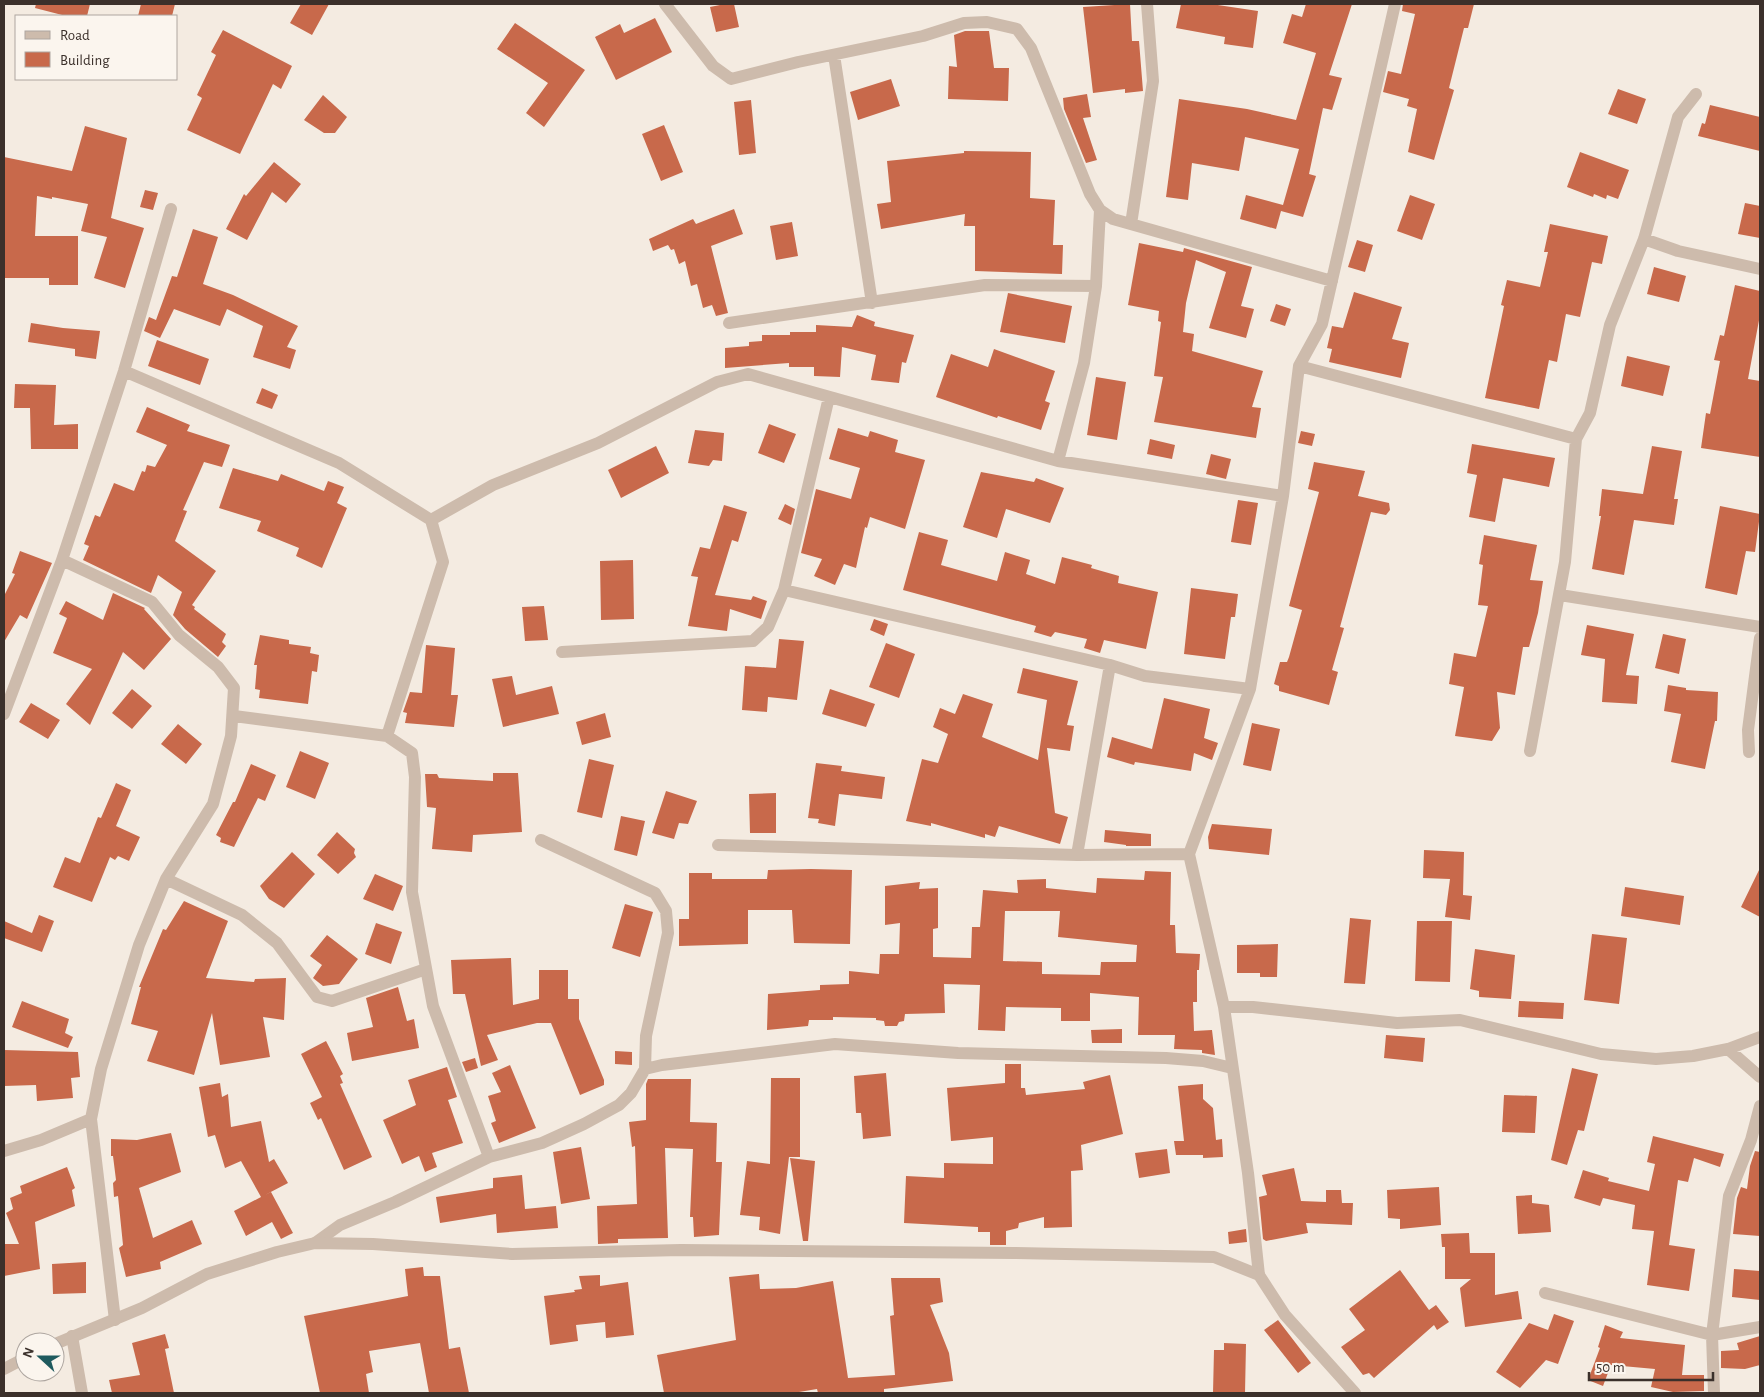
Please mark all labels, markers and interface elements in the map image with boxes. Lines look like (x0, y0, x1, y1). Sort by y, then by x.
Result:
legend (15, 15, 178, 80)
text: Road (60, 28, 90, 43)
text: Building (60, 53, 110, 68)
north arrow (15, 1332, 65, 1382)
text: N (21, 1346, 37, 1360)
scale bar (1589, 1350, 1713, 1382)
text: 50 m (1596, 1360, 1625, 1375)

